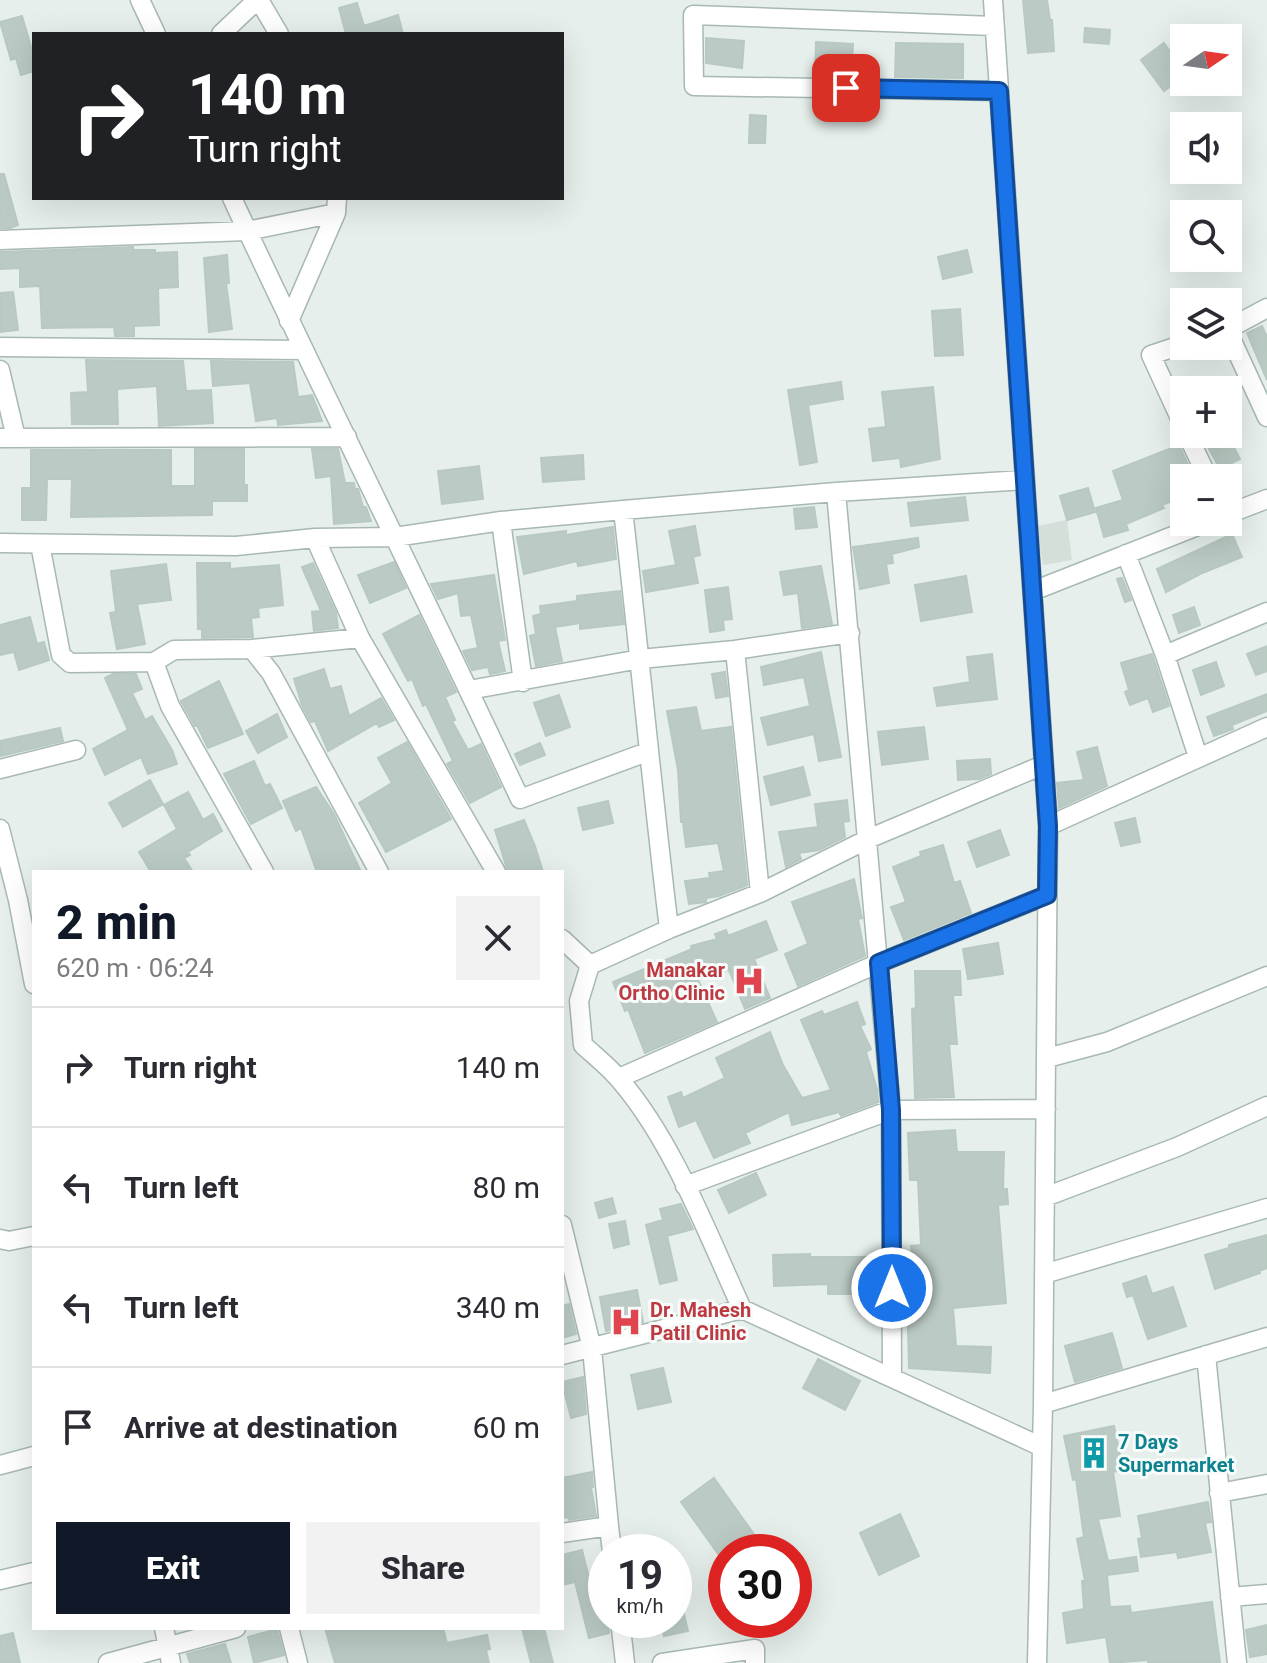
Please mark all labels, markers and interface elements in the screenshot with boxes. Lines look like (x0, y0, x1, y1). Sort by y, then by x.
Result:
north arrow (1170, 24, 1242, 96)
map controls (1170, 24, 1242, 536)
pin (812, 54, 880, 122)
text: 140 m (188, 62, 347, 128)
icon: right (56, 64, 160, 168)
icon: arrive (824, 66, 868, 110)
button: sound (1170, 112, 1242, 184)
text: Turn right (188, 129, 341, 171)
button: search (1170, 200, 1242, 272)
button: layers (1170, 288, 1242, 360)
button: + (1170, 376, 1242, 448)
button: − (1170, 464, 1242, 536)
text: 2 min (56, 894, 177, 951)
button: close (456, 896, 540, 980)
text: 620 m · 06:24 (56, 953, 214, 983)
place label: Manakar Ortho Clinic (619, 958, 726, 1005)
hospital icon: Manakar Ortho Clinic (732, 964, 766, 998)
icon: right (56, 1045, 100, 1089)
text: Turn right (124, 1050, 257, 1085)
text: 140 m (456, 1050, 540, 1085)
icon: left (56, 1165, 100, 1209)
text: Turn left (124, 1170, 239, 1205)
text: 80 m (473, 1170, 540, 1205)
position arrow (850, 1246, 934, 1330)
icon: left (56, 1285, 100, 1329)
text: Turn left (124, 1290, 239, 1325)
text: 340 m (456, 1290, 540, 1325)
place label: Dr. Mahesh Patil Clinic (650, 1298, 751, 1345)
hospital icon: Dr. Mahesh Patil Clinic (609, 1305, 643, 1339)
icon: arrive (56, 1405, 100, 1449)
text: Arrive at destination (124, 1410, 398, 1445)
text: 60 m (473, 1410, 540, 1445)
place label: 7 Days Supermarket (1118, 1430, 1235, 1477)
building icon: 7 Days Supermarket (1077, 1436, 1111, 1470)
button: Exit (56, 1522, 290, 1614)
button: Share (306, 1522, 540, 1614)
speed limit sign: 30 (708, 1534, 812, 1638)
text: 19 (617, 1552, 663, 1599)
text: km/h (617, 1594, 663, 1618)

